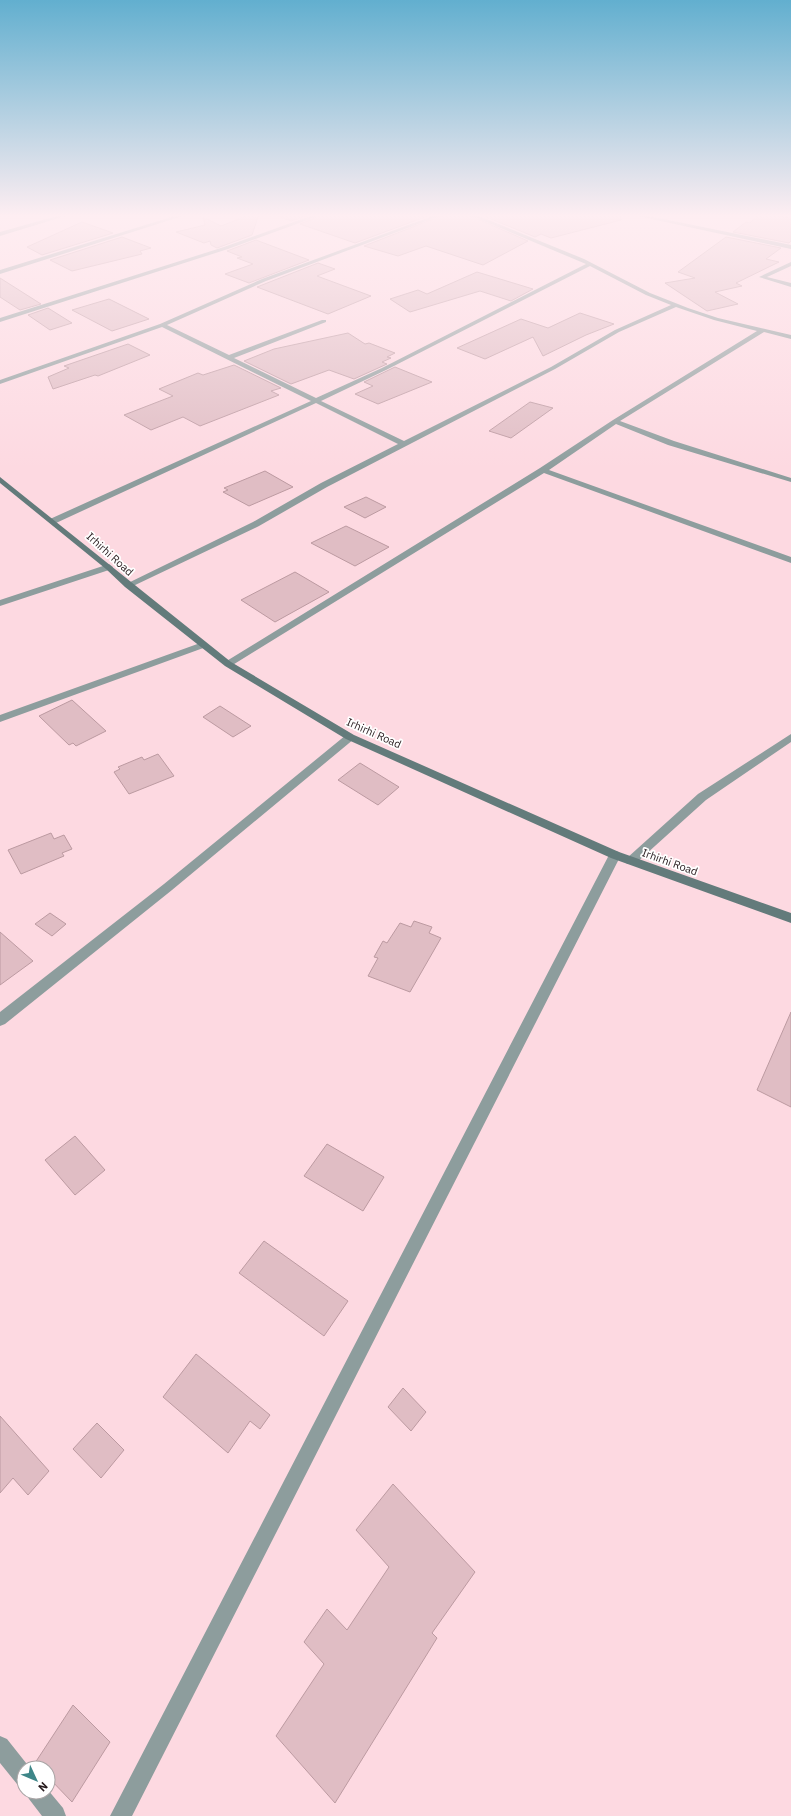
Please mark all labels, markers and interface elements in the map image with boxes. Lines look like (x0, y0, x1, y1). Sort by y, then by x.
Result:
street label: Irhirhi Road (84, 529, 136, 579)
street label: Irhirhi Road (344, 715, 404, 751)
street label: Irhirhi Road (640, 845, 700, 879)
north arrow (16, 1760, 56, 1800)
text: N (35, 1779, 51, 1795)

